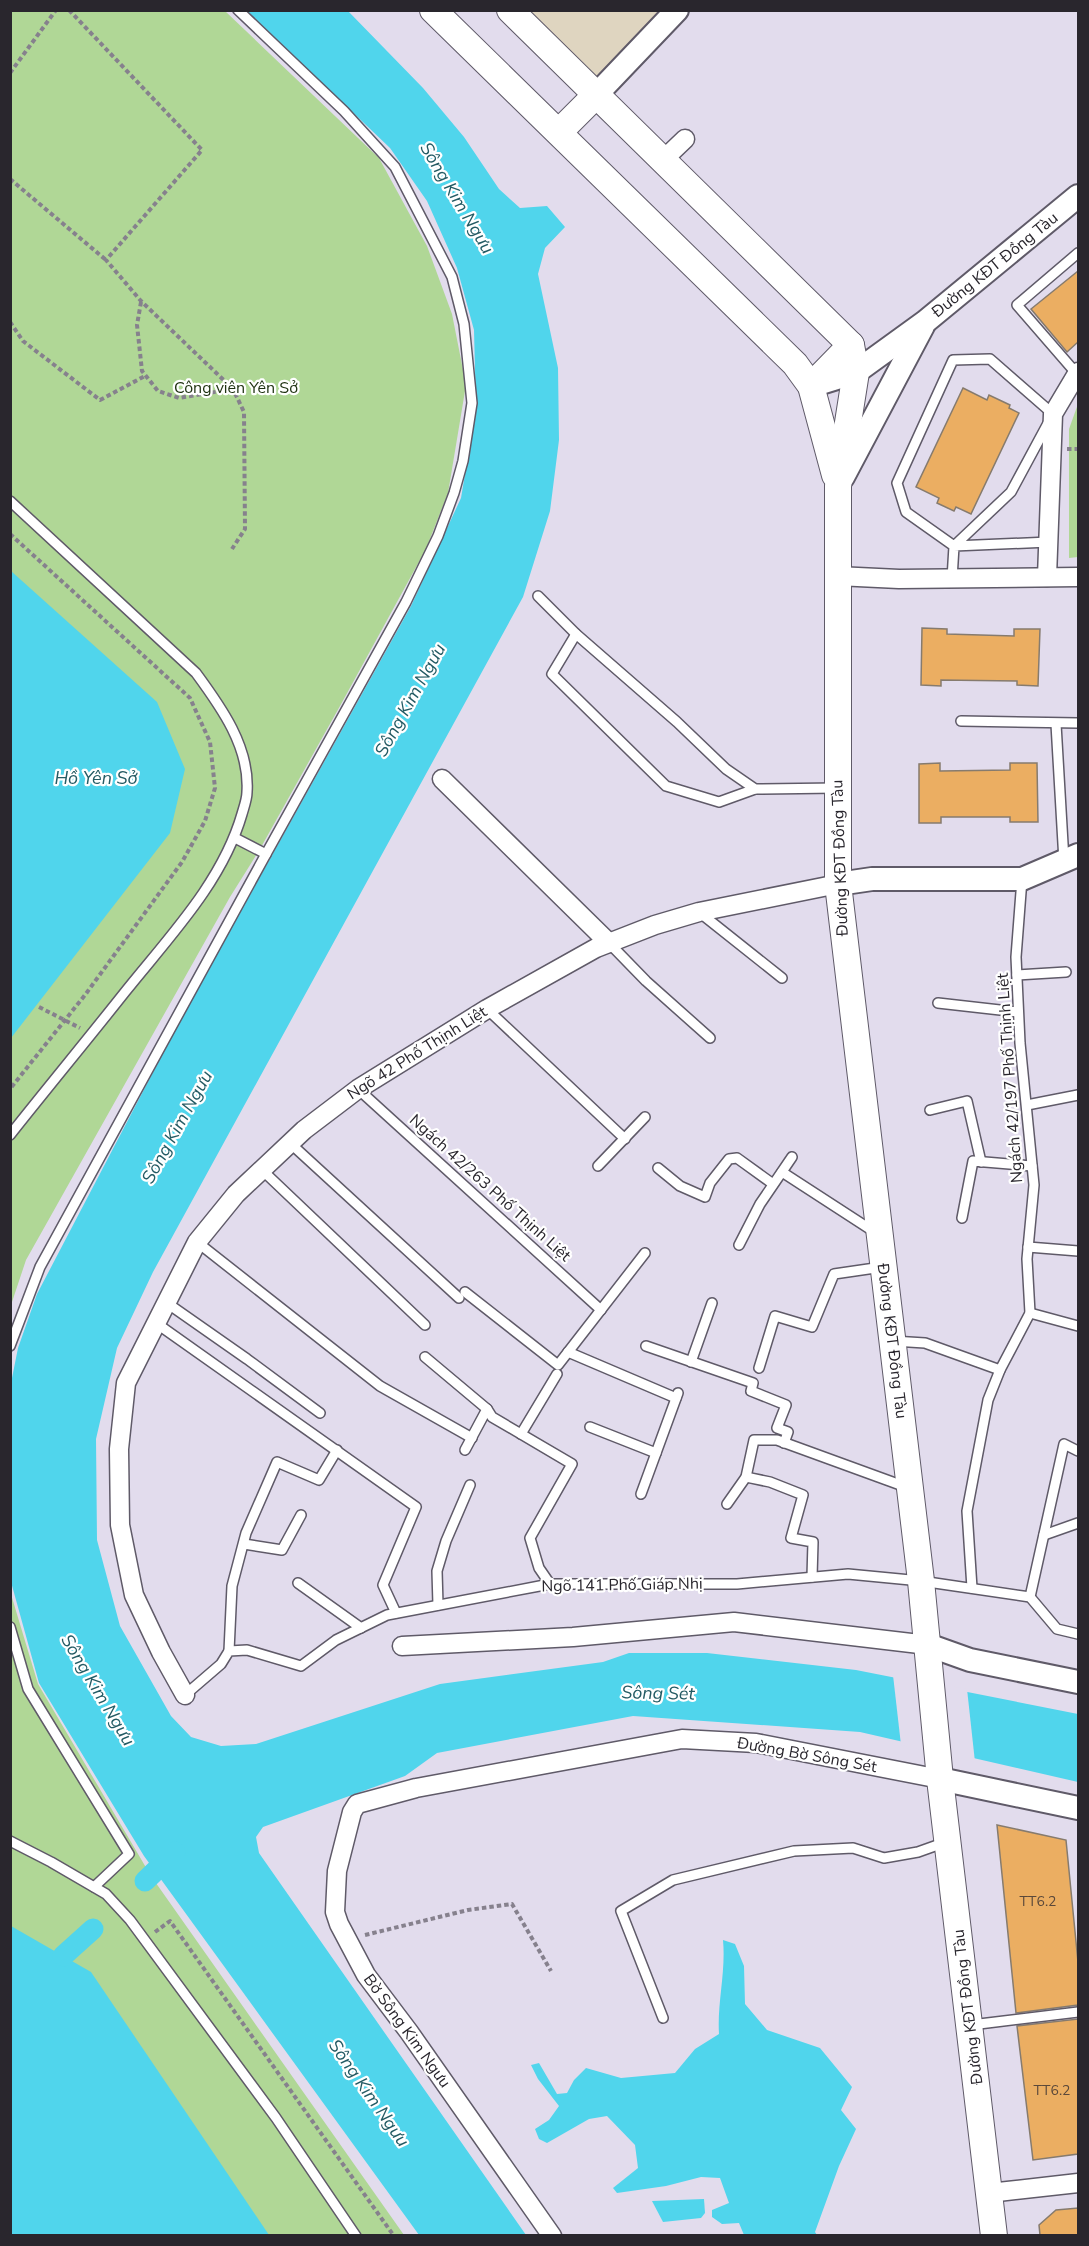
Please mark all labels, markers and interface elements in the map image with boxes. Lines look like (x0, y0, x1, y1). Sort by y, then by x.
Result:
water label: Sông Kim Ngưu (414, 138, 500, 258)
street label: Đường KĐT Đồng Tàu (927, 207, 1063, 323)
park label: Công viên Yên Sở (174, 377, 298, 399)
water label: Sông Kim Ngưu (369, 639, 451, 761)
water label: Hồ Yên Sở (54, 766, 139, 790)
street label: Đường KĐT Đồng Tàu (826, 779, 854, 938)
street label: Ngách 42/197 Phố Thịnh Liệt (992, 972, 1028, 1184)
street label: Ngõ 42 Phố Thịnh Liệt (343, 1001, 491, 1105)
water label: Sông Kim Ngưu (136, 1066, 218, 1188)
street label: Ngách 42/263 Phố Thịnh Liệt (404, 1109, 576, 1267)
street label: Đường KĐT Đồng Tàu (871, 1261, 912, 1420)
street label: Ngõ 141 Phố Giáp Nhị (541, 1573, 703, 1597)
water label: Sông Kim Ngưu (55, 1630, 141, 1750)
water label: Sông Sét (621, 1680, 696, 1706)
street label: Đường Bờ Sông Sét (734, 1732, 879, 1778)
house number: TT6.2 (1019, 1892, 1057, 1911)
street label: Đường KĐT Đồng Tàu (948, 1928, 989, 2087)
street label: Bờ Sông Kim Ngưu (359, 1970, 455, 2092)
water label: Sông Kim Ngưu (324, 2035, 414, 2151)
house number: TT6.2 (1033, 2081, 1071, 2100)

